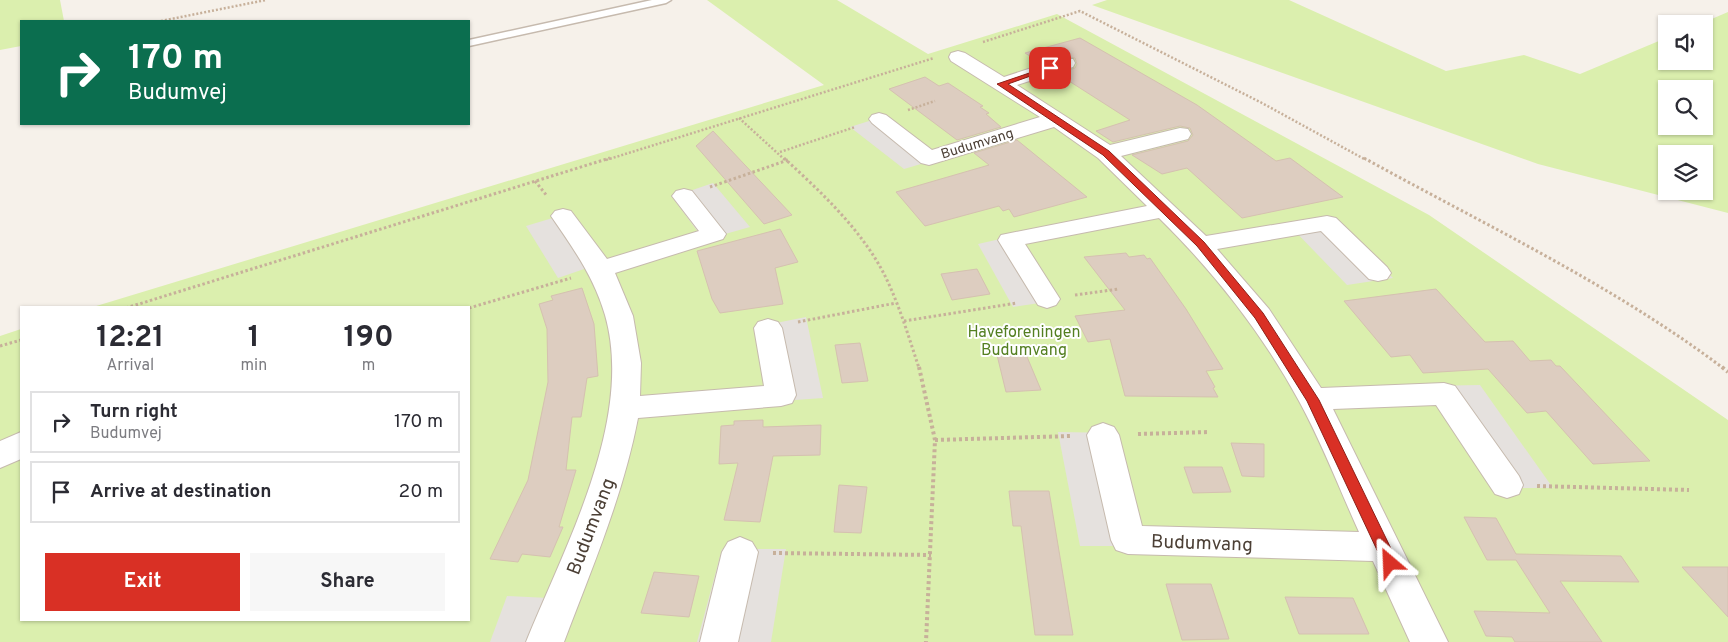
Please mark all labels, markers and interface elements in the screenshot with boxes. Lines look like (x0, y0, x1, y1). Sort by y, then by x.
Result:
map controls (1658, 15, 1713, 200)
button: sound (1658, 15, 1713, 70)
text: 170 m (128, 37, 223, 81)
icon: right (45, 40, 110, 105)
pin (1029, 47, 1071, 89)
icon: arrive (1036, 54, 1064, 82)
text: Budumvej (128, 80, 227, 107)
button: search (1658, 80, 1713, 135)
street label: Budumvang (939, 125, 1016, 164)
button: layers (1658, 145, 1713, 200)
text: 12:21 (96, 320, 164, 357)
text: 1 (248, 320, 260, 357)
text: 190 (343, 320, 394, 357)
park label: Haveforeningen Budumvang (968, 323, 1080, 361)
text: Arrival (106, 356, 154, 376)
text: min (241, 356, 267, 376)
text: m (362, 356, 375, 376)
text: Turn right (90, 400, 178, 424)
icon: right (47, 408, 75, 436)
text: 170 m (394, 410, 443, 434)
text: Budumvej (90, 424, 162, 444)
street label: Budumvang (562, 475, 621, 579)
icon: arrive (47, 478, 75, 506)
text: Arrive at destination (90, 480, 271, 504)
text: 20 m (399, 480, 443, 504)
street label: Budumvang (1151, 530, 1253, 558)
position arrow (1363, 536, 1415, 588)
button: Exit (45, 553, 240, 611)
button: Share (250, 553, 445, 611)

